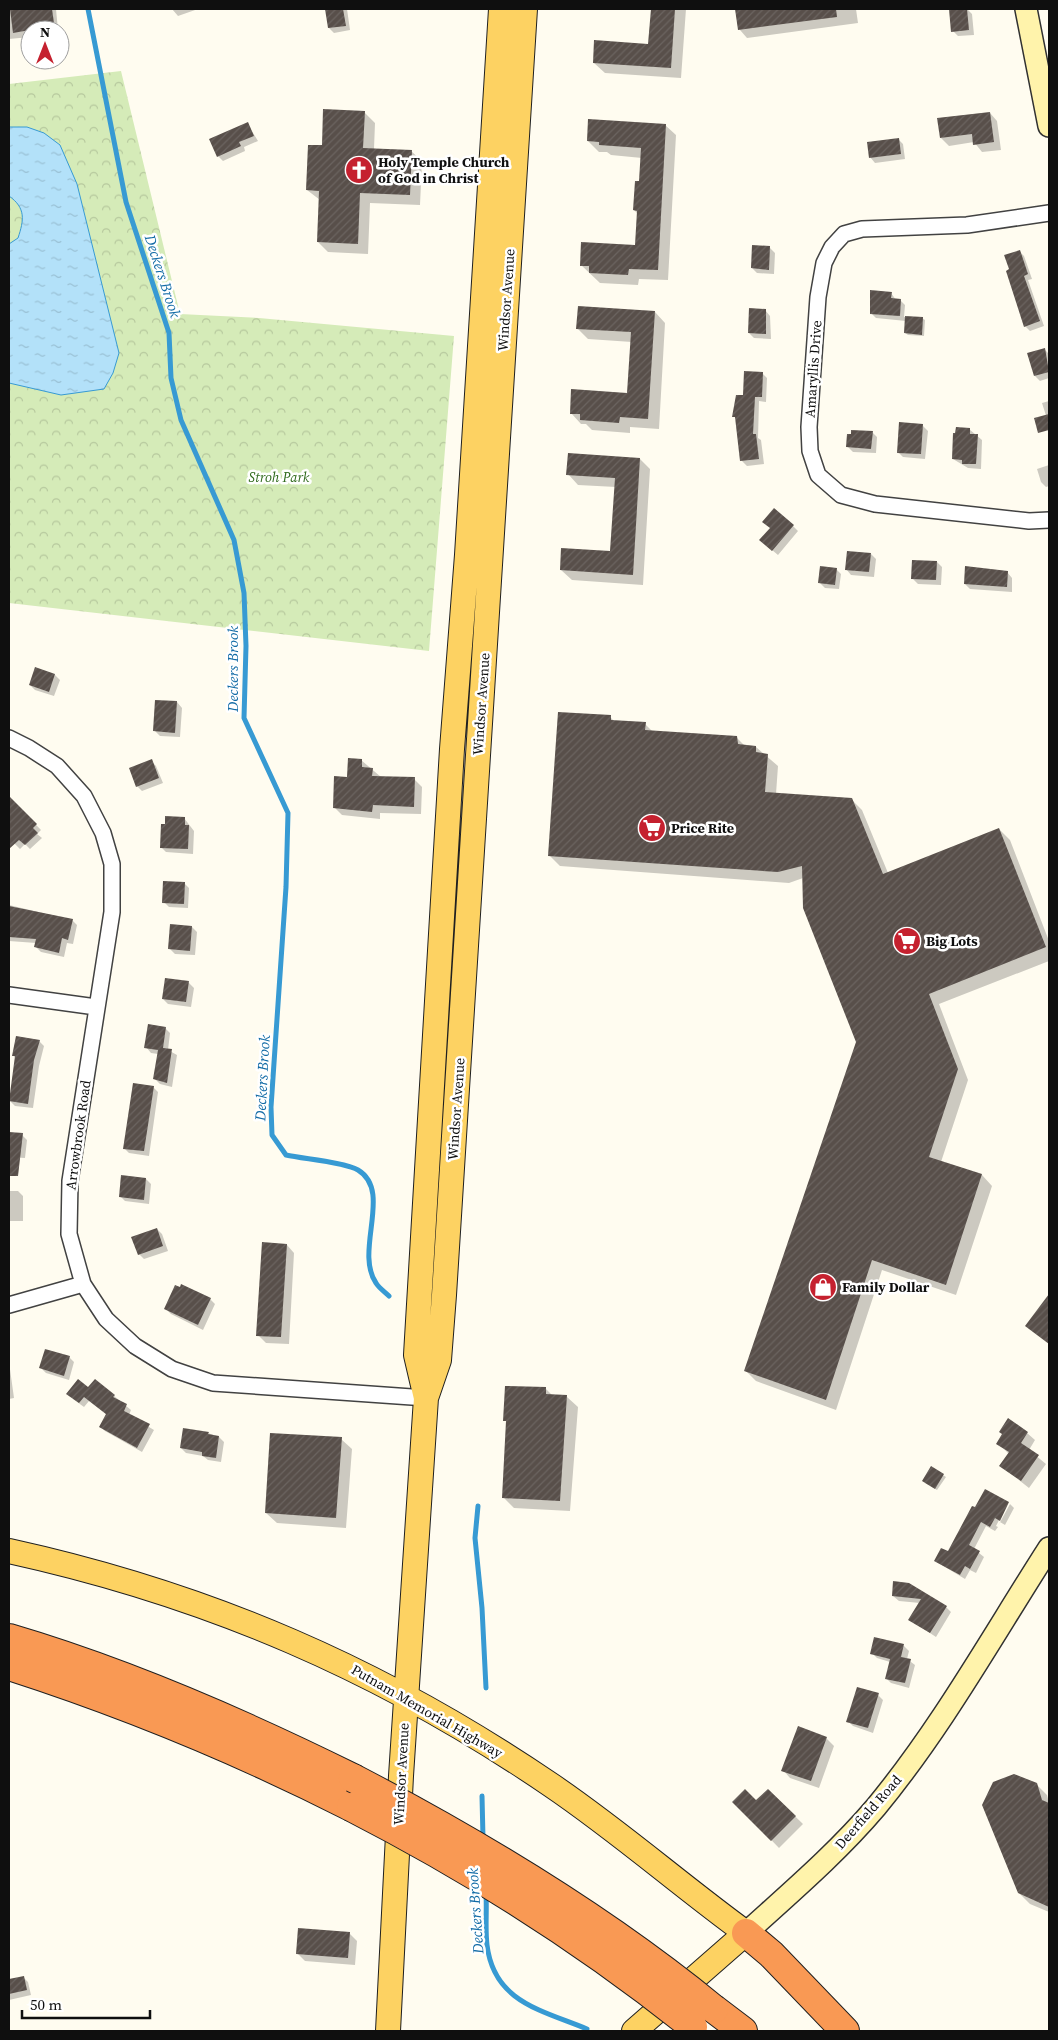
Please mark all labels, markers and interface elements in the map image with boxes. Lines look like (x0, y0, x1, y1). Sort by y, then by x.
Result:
north arrow (20, 20, 70, 70)
text: N (40, 22, 50, 42)
place label: Holy Temple Church of God in Christ (378, 152, 510, 188)
church icon: Holy Temple Church of God in Christ (344, 155, 374, 185)
water label: Deckers Brook (139, 231, 187, 321)
street label: Windsor Avenue (492, 248, 520, 352)
street label: Amaryllis Drive (800, 320, 826, 418)
park label: Stroh Park (249, 467, 310, 487)
water label: Deckers Brook (222, 625, 243, 713)
street label: Windsor Avenue (467, 652, 495, 756)
supermarket icon: Price Rite (637, 813, 667, 843)
place label: Price Rite (671, 818, 734, 838)
supermarket icon: Big Lots (892, 926, 922, 956)
place label: Big Lots (926, 931, 978, 951)
water label: Deckers Brook (249, 1034, 275, 1123)
street label: Windsor Avenue (442, 1057, 470, 1161)
street label: Arrowbrook Road (60, 1079, 96, 1191)
shop icon: Family Dollar (808, 1272, 838, 1302)
place label: Family Dollar (842, 1277, 930, 1297)
street label: Putnam Memorial Highway (348, 1659, 507, 1763)
street label: Windsor Avenue (388, 1722, 414, 1826)
street label: Deerfield Road (830, 1770, 906, 1854)
water label: Deckers Brook (461, 1866, 489, 1956)
scale bar (22, 1988, 150, 2020)
text: 50 m (30, 1994, 62, 2015)

